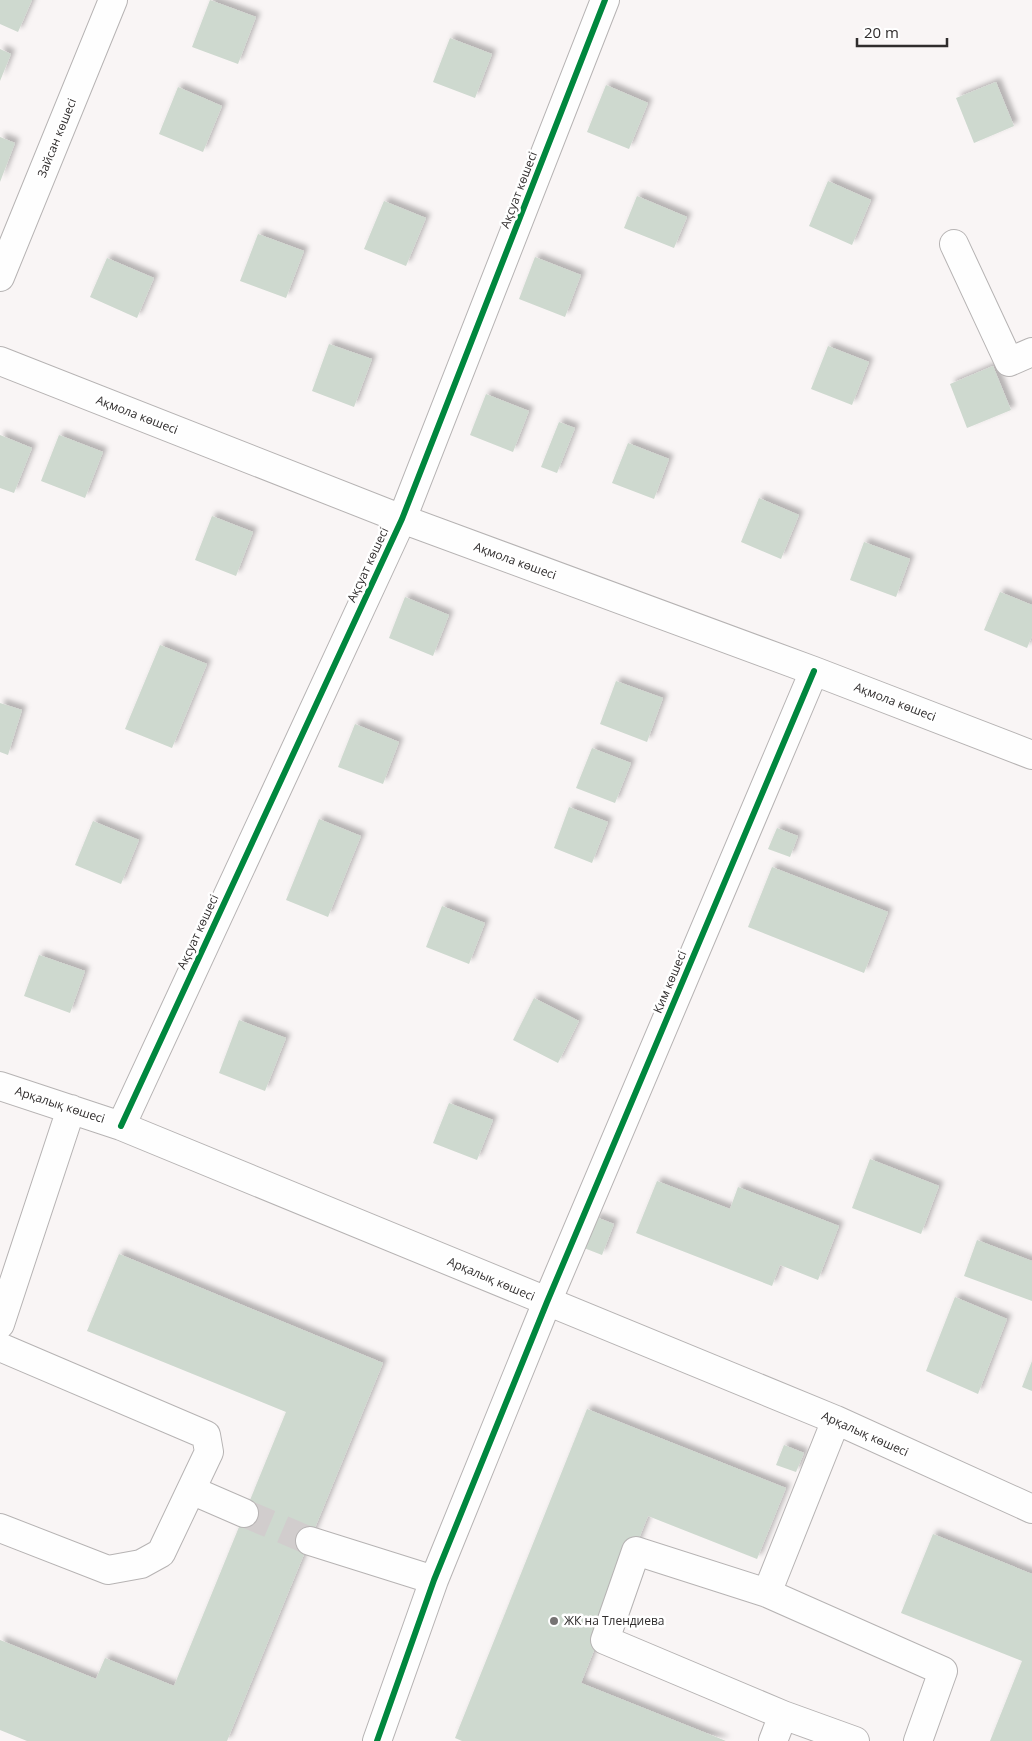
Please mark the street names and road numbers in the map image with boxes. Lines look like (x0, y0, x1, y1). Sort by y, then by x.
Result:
street label: Зайсан көшесі (33, 96, 80, 180)
street label: Ақсуат көшесі (496, 149, 541, 231)
street label: Ақмола көшесі (94, 391, 181, 438)
street label: Ақсуат көшесі (343, 525, 392, 605)
street label: Ақмола көшесі (472, 538, 559, 583)
street label: Ақмола көшесі (852, 678, 939, 725)
street label: Ақсуат көшесі (173, 892, 222, 972)
street label: Ким көшесі (649, 948, 690, 1016)
street label: Арқалық көшесі (13, 1082, 107, 1127)
street label: Арқалық көшесі (445, 1252, 538, 1305)
street label: Арқалық көшесі (819, 1407, 911, 1460)

